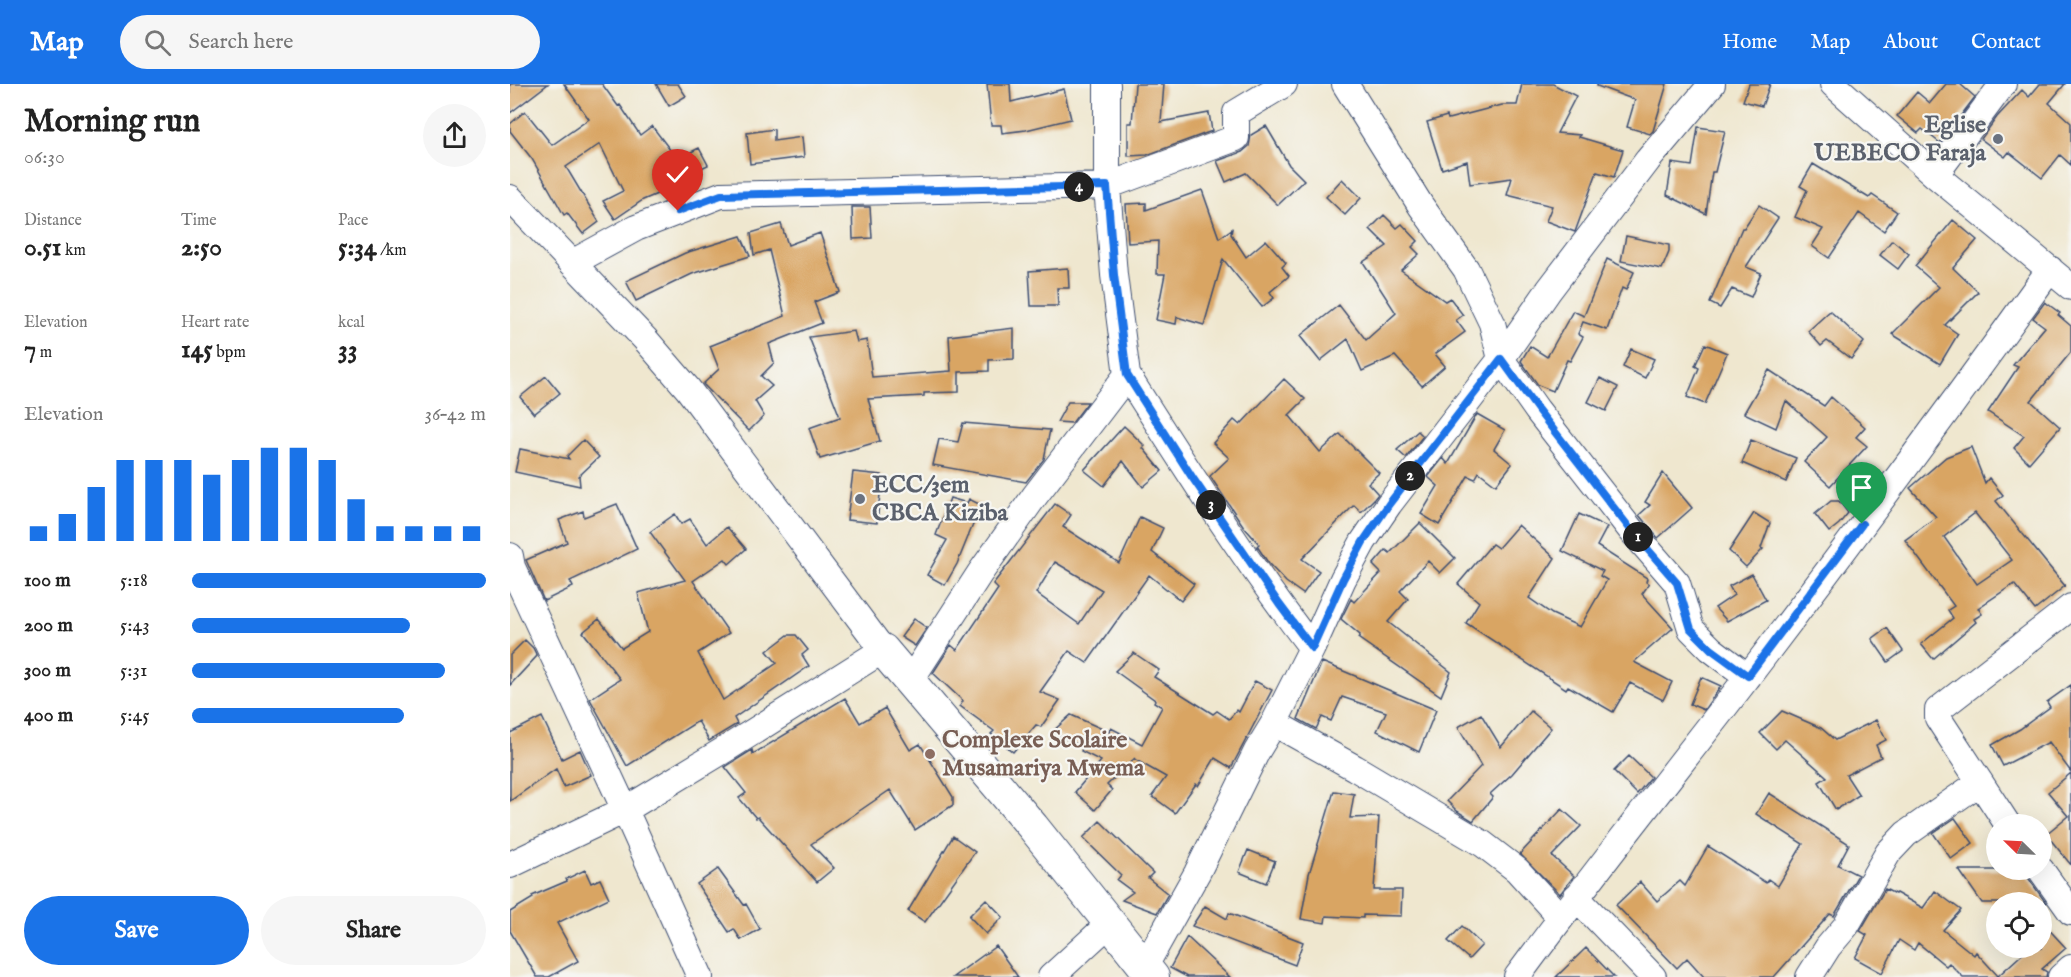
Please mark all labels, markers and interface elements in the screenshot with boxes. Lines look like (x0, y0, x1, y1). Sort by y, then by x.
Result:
search box (120, 15, 540, 69)
text: Map (30, 25, 84, 60)
icon: search (141, 26, 174, 59)
text: Search here (189, 28, 293, 56)
text: Home (1722, 29, 1777, 56)
text: Map (1810, 29, 1850, 56)
text: About (1883, 29, 1938, 56)
text: Contact (1971, 29, 2041, 56)
text: Morning run (24, 101, 200, 143)
button: share (423, 104, 486, 167)
place label: Eglise UEBECO Faraja (1813, 110, 1987, 169)
marker: Eglise UEBECO Faraja (1991, 132, 2005, 146)
text: 06:30 (24, 145, 65, 170)
pin (652, 149, 703, 211)
icon: check (661, 158, 694, 191)
pin: 4 (1064, 172, 1094, 202)
text: 4 (1075, 177, 1083, 197)
text: Distance (24, 211, 82, 231)
text: Time (181, 211, 217, 231)
text: Pace (338, 211, 368, 231)
text: 0.51 (24, 231, 61, 264)
text: 2:50 (181, 231, 222, 264)
text: 5:34 (338, 231, 377, 264)
text: km (61, 241, 86, 261)
text: /km (377, 241, 407, 261)
text: Elevation (24, 313, 87, 333)
text: Heart rate (181, 313, 249, 333)
text: kcal (338, 313, 365, 333)
text: 7 (24, 333, 36, 366)
text: 145 (181, 333, 213, 366)
text: 33 (338, 333, 357, 366)
text: m (36, 343, 52, 363)
text: bpm (213, 343, 246, 363)
text: Elevation (24, 402, 103, 427)
text: 36–42 m (424, 402, 486, 427)
pin: 2 (1395, 461, 1425, 491)
pin (1836, 462, 1887, 524)
text: 2 (1406, 466, 1414, 486)
place label: ECC/3em CBCA Kiziba (872, 470, 1009, 529)
icon: arrive (1845, 471, 1878, 504)
pin: 3 (1196, 490, 1226, 520)
marker: ECC/3em CBCA Kiziba (853, 492, 867, 506)
text: 3 (1208, 495, 1214, 515)
pin: 1 (1623, 522, 1653, 552)
text: 1 (1635, 527, 1641, 547)
text: 100 m (24, 568, 71, 593)
text: 5:18 (120, 568, 148, 593)
text: 200 m (24, 613, 73, 638)
text: 5:43 (120, 613, 150, 638)
text: 300 m (24, 658, 71, 683)
text: 5:31 (120, 658, 147, 683)
text: 400 m (24, 703, 73, 728)
text: 5:45 (120, 703, 150, 728)
place label: Complexe Scolaire Musamariya Mwema (942, 725, 1145, 784)
marker: Complexe Scolaire Musamariya Mwema (923, 747, 937, 761)
north arrow (1986, 814, 2052, 880)
map controls (1986, 814, 2052, 958)
button: locate (1986, 892, 2052, 958)
button: Save (24, 896, 249, 965)
button: Share (261, 896, 486, 965)

